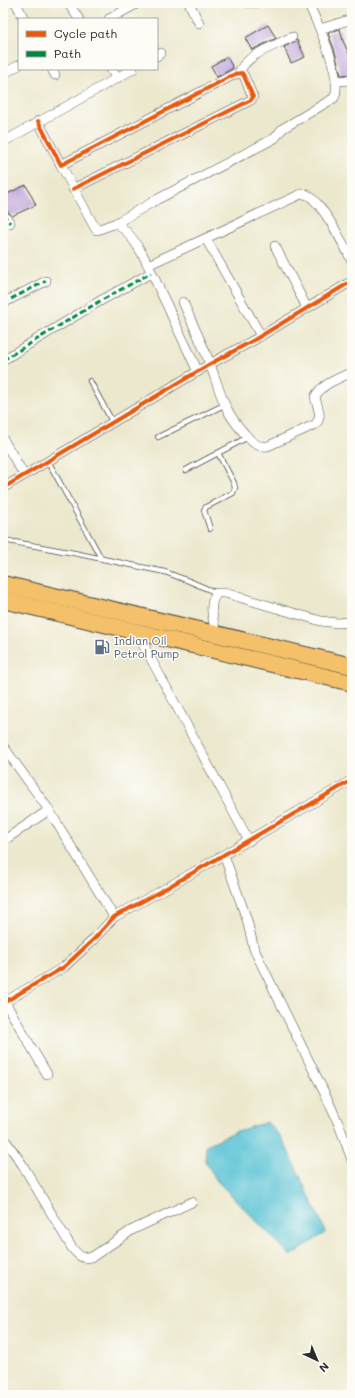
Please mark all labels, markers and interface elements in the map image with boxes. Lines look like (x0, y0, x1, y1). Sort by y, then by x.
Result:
legend (18, 18, 158, 70)
text: Cycle path (54, 25, 117, 41)
text: Path (54, 45, 81, 61)
place label: Indian Oil Petrol Pump (114, 633, 179, 661)
fuel station icon: Indian Oil Petrol Pump (93, 638, 111, 656)
north arrow (297, 1340, 337, 1380)
text: N (316, 1359, 333, 1376)

